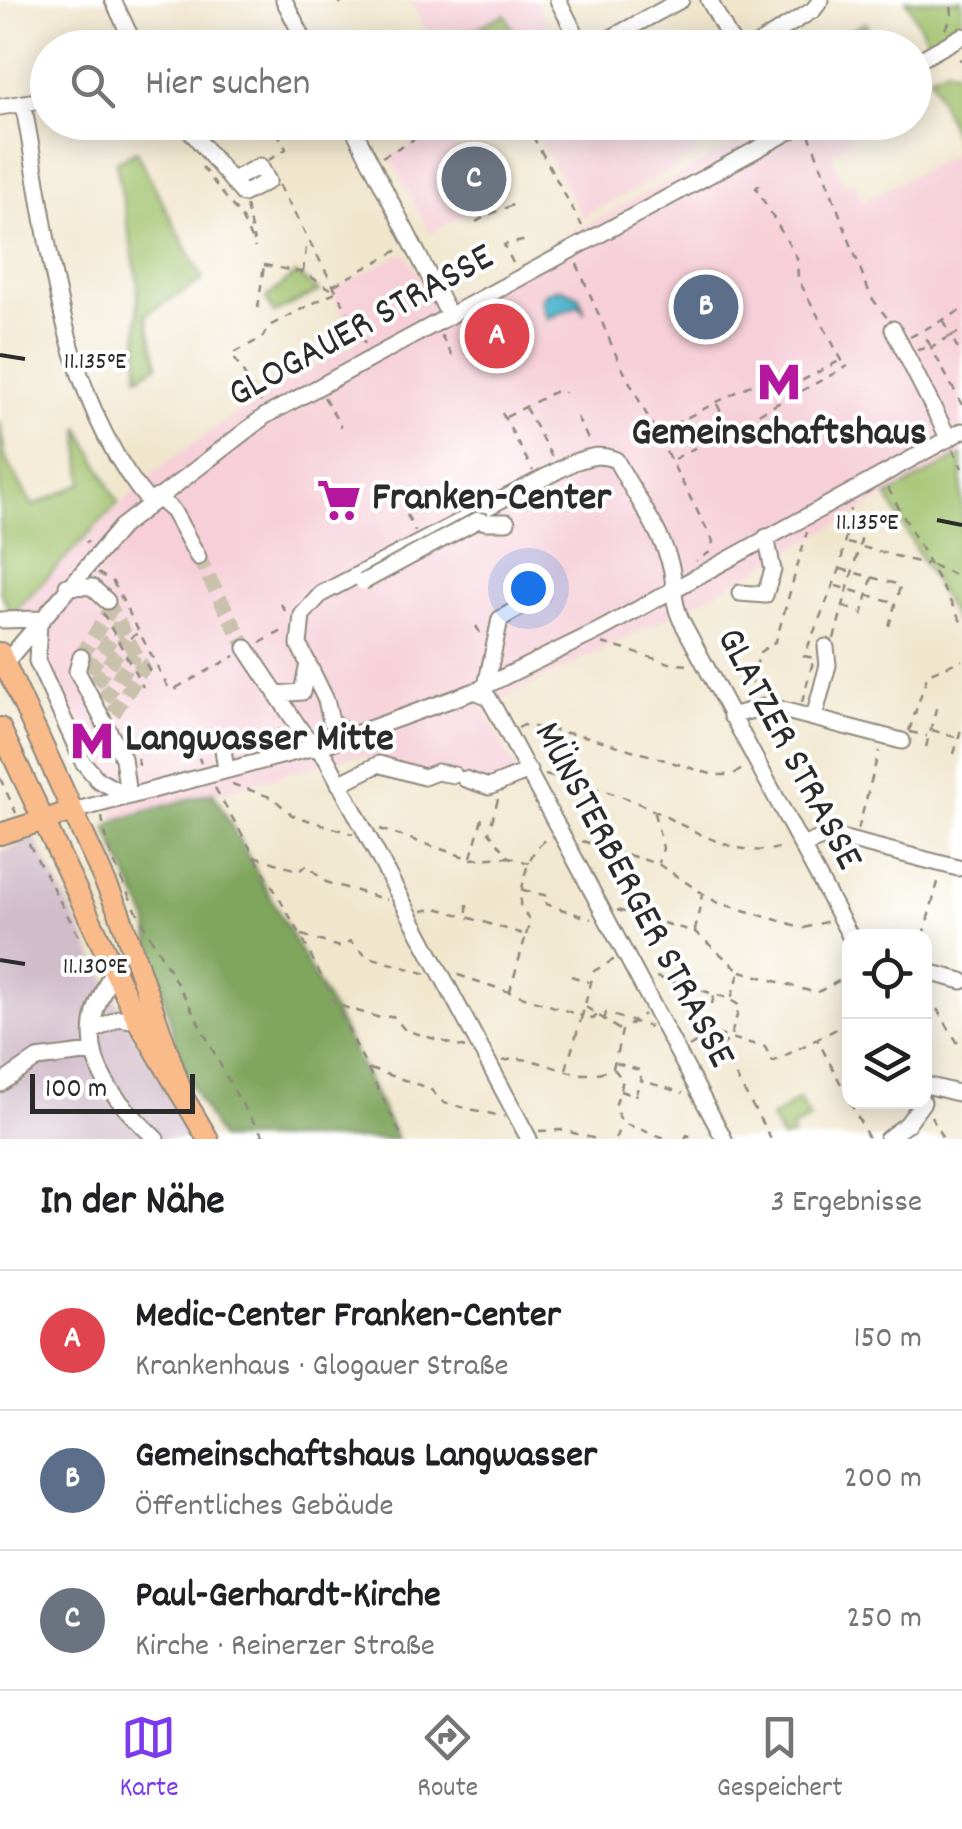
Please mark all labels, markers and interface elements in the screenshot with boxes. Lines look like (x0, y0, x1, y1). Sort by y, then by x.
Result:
search box (30, 30, 932, 140)
icon: search (65, 58, 120, 113)
text: Hier suchen (145, 58, 310, 113)
pin: C (442, 142, 506, 216)
street label: GLOGAUER STRASSE (221, 235, 503, 421)
pin: B (674, 270, 738, 344)
pin: A (464, 298, 530, 374)
text: 11.135°E (64, 345, 127, 381)
metro station icon: Gemeinschaftshaus (755, 358, 803, 406)
place label: Gemeinschaftshaus (631, 407, 927, 464)
place label: Franken-Center (372, 472, 612, 529)
supermarket icon: Franken-Center (315, 476, 363, 524)
text: 11.135°E (836, 506, 899, 542)
your location (503, 563, 554, 614)
street label: GLATZER STRASSE (699, 619, 875, 881)
place label: Langwasser Mitte (125, 713, 394, 770)
street label: MÜNSTERBERGER STRASSE (517, 713, 747, 1079)
metro station icon: Langwasser Mitte (68, 717, 116, 765)
map controls (842, 929, 932, 1109)
button: locate (842, 929, 932, 1019)
text: 11.130°E (63, 950, 128, 986)
button: layers (842, 1019, 932, 1109)
scale bar (30, 1069, 195, 1114)
text: 100 m (45, 1071, 107, 1111)
text: In der Nähe (40, 1174, 225, 1234)
text: 3 Ergebnisse (770, 1181, 922, 1227)
text: Medic-Center Franken-Center (135, 1290, 561, 1345)
text: A (64, 1317, 81, 1363)
text: 150 m (853, 1317, 922, 1363)
text: Krankenhaus · Glogauer Straße (135, 1345, 509, 1391)
text: Gemeinschaftshaus Langwasser (135, 1430, 597, 1485)
text: B (65, 1457, 80, 1503)
text: 200 m (844, 1457, 922, 1503)
text: Öffentliches Gebäude (135, 1485, 394, 1531)
text: Paul-Gerhardt-Kirche (135, 1570, 441, 1625)
text: C (65, 1597, 80, 1643)
text: 250 m (846, 1597, 922, 1643)
text: Kirche · Reinerzer Straße (135, 1625, 435, 1671)
tab: Karte (119, 1710, 178, 1810)
tab: Route (417, 1710, 478, 1810)
tab: Gespeichert (717, 1710, 843, 1810)

